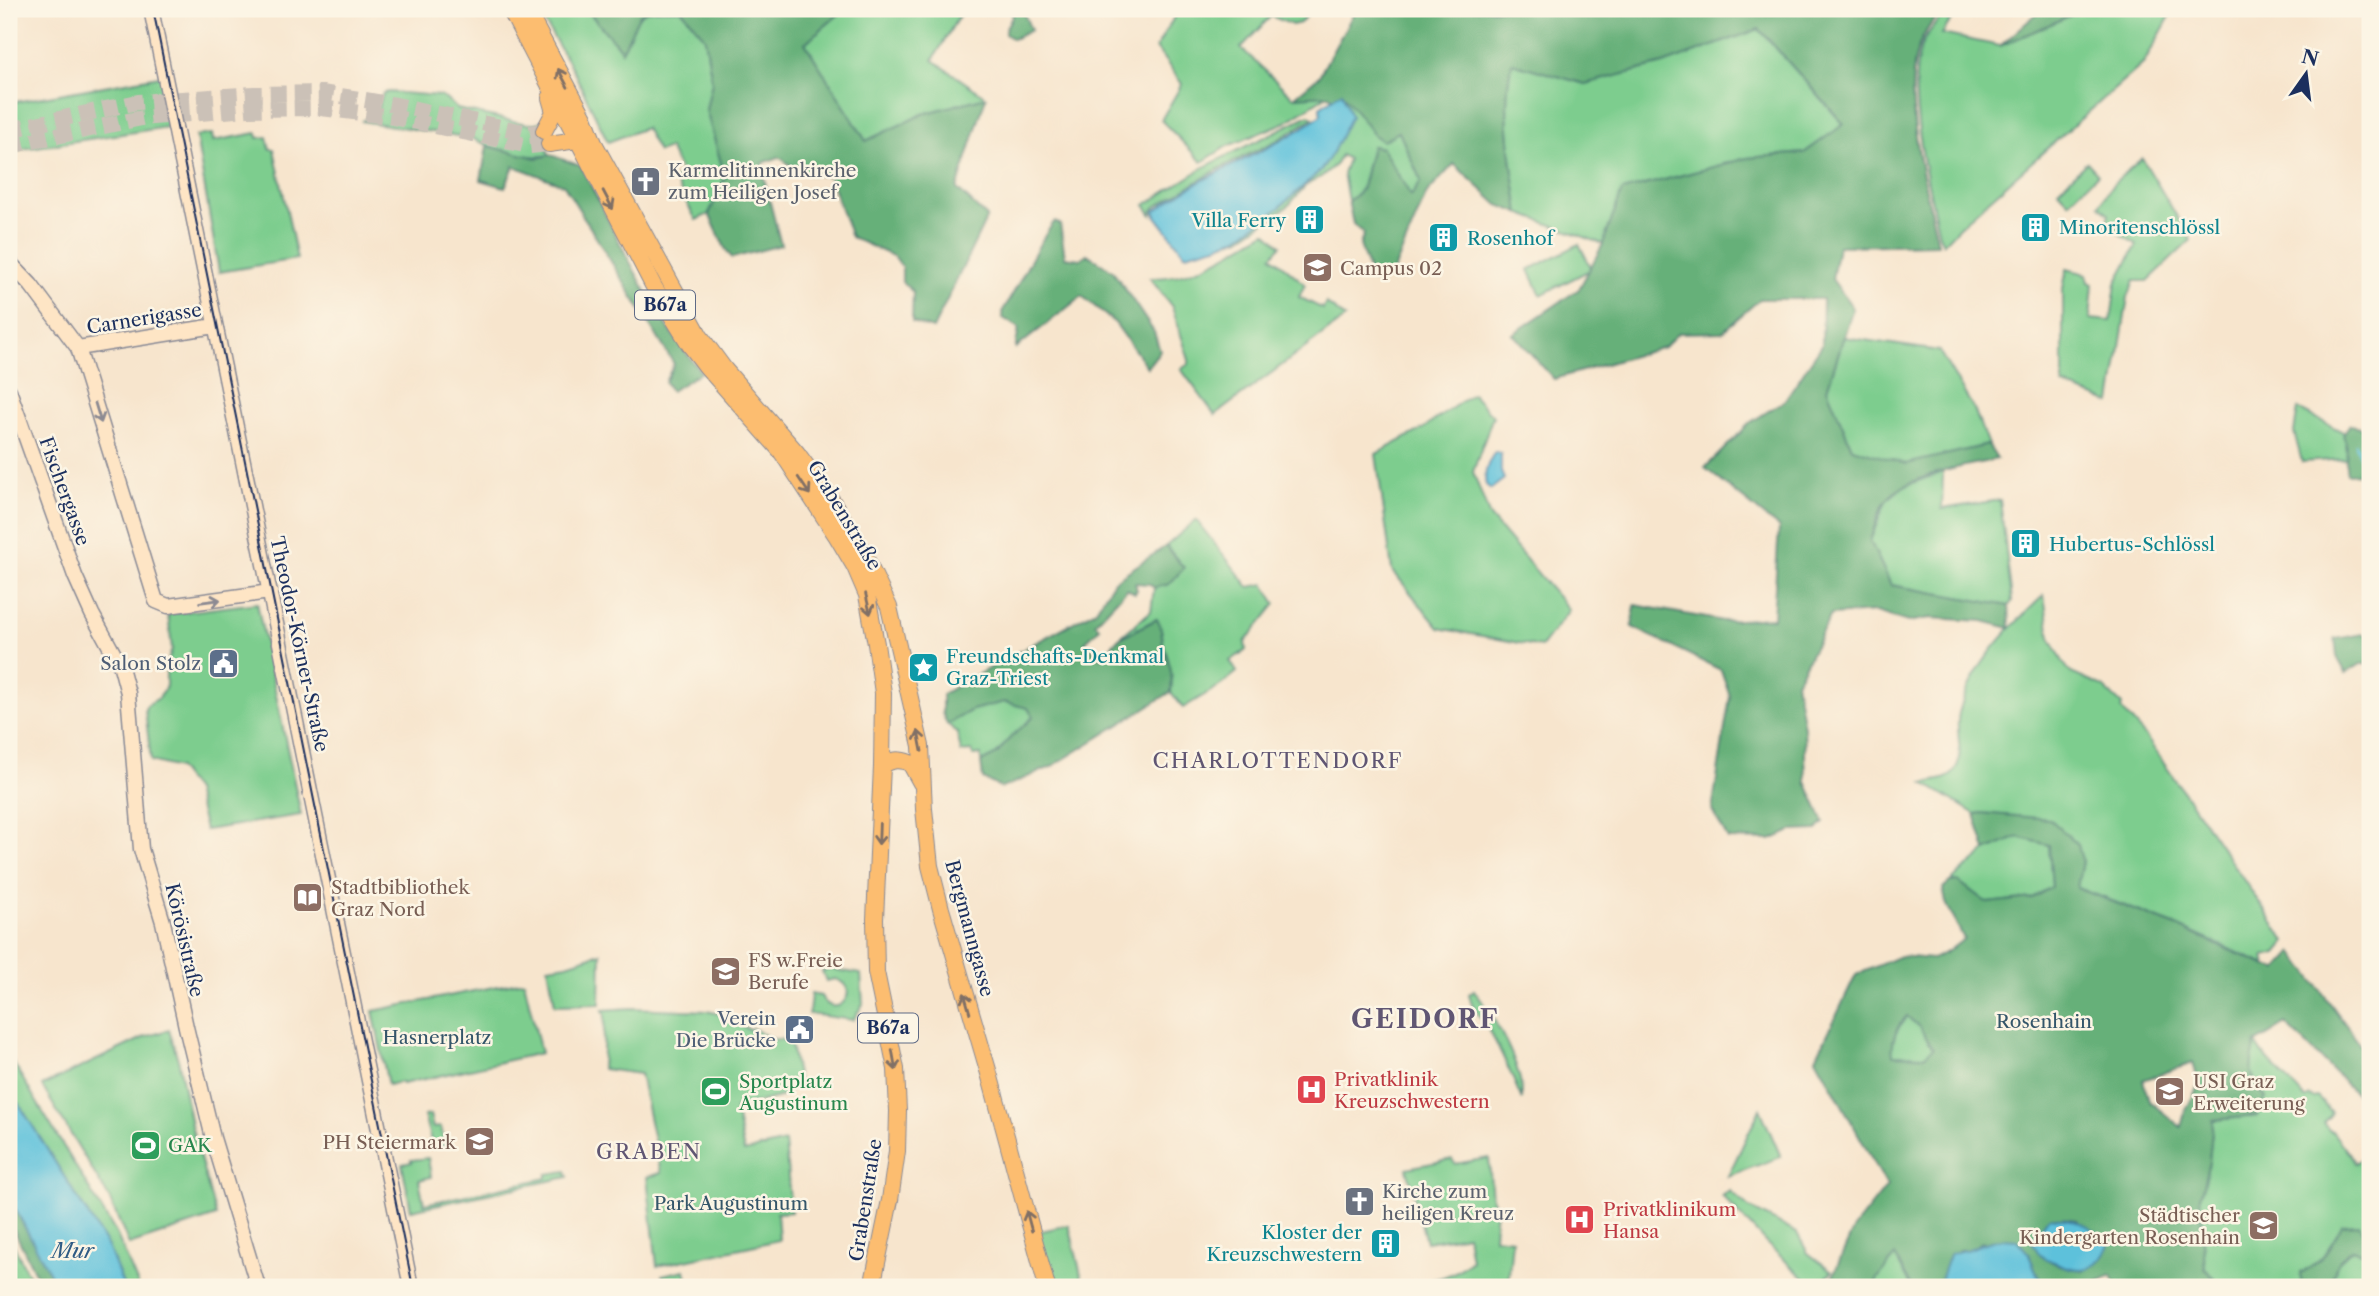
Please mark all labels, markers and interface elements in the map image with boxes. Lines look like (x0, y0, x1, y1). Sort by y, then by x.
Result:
north arrow (2270, 38, 2340, 108)
text: N (2299, 45, 2321, 71)
one-way arrow (556, 68, 569, 89)
place label: Karmelitinnenkirche zum Heiligen Josef (668, 159, 856, 204)
church icon: Karmelitinnenkirche zum Heiligen Josef (628, 164, 662, 198)
one-way arrow (602, 189, 616, 210)
building icon: Villa Ferry (1292, 203, 1326, 237)
place label: Villa Ferry (1191, 209, 1286, 232)
building icon: Minoritenschlössl (2019, 210, 2053, 244)
place label: Minoritenschlössl (2059, 216, 2221, 239)
building icon: Rosenhof (1427, 221, 1461, 255)
place label: Rosenhof (1467, 227, 1556, 250)
school or university icon: Campus 02 (1300, 251, 1334, 285)
place label: Campus 02 (1340, 257, 1442, 280)
road number: B67a (635, 290, 695, 320)
street label: Carnerigasse (85, 298, 203, 339)
one-way arrow (92, 402, 105, 424)
street label: Fischergasse (34, 434, 95, 549)
street label: Grabenstraße (803, 456, 886, 574)
one-way arrow (797, 476, 811, 495)
building icon: Hubertus-Schlössl (2009, 527, 2043, 561)
place label: Hubertus-Schlössl (2049, 533, 2215, 556)
street label: Theodor-Körner-Straße (265, 534, 334, 754)
one-way arrow (862, 592, 876, 615)
one-way arrow (198, 594, 221, 607)
place label: Freundschafts-Denkmal Graz-Triest (946, 645, 1165, 690)
public building icon: Salon Stolz (207, 646, 241, 680)
place icon: Freundschafts-Denkmal Graz-Triest (906, 650, 940, 684)
place label: Salon Stolz (100, 652, 201, 675)
one-way arrow (912, 730, 926, 753)
district label: CHARLOTTENDORF (1153, 748, 1403, 773)
one-way arrow (873, 823, 886, 846)
street label: Bergmanngasse (940, 857, 999, 999)
place label: Stadtbibliothek Graz Nord (331, 876, 470, 921)
street label: Körösistraße (160, 881, 209, 999)
library icon: Stadtbibliothek Graz Nord (291, 881, 325, 915)
place label: FS w.Freie Berufe (748, 949, 843, 994)
school or university icon: FS w.Freie Berufe (708, 954, 742, 988)
one-way arrow (960, 992, 973, 1014)
district label: GEIDORF (1351, 1003, 1499, 1035)
place label: Verein Die Brücke (676, 1007, 776, 1052)
park label: Rosenhain (1996, 1010, 2092, 1033)
public building icon: Verein Die Brücke (782, 1012, 816, 1046)
road number: B67a (858, 1014, 918, 1042)
park label: Hasnerplatz (383, 1026, 491, 1049)
one-way arrow (888, 1048, 901, 1071)
place label: Privatklinik Kreuzschwestern (1334, 1068, 1490, 1113)
place label: Sportplatz Augustinum (738, 1070, 848, 1115)
place label: USI Graz Erweiterung (2193, 1070, 2306, 1115)
hospital icon: Privatklinik Kreuzschwestern (1294, 1073, 1328, 1107)
sports icon: Sportplatz Augustinum (699, 1075, 733, 1109)
school or university icon: USI Graz Erweiterung (2153, 1075, 2187, 1109)
school or university icon: PH Steiermark (462, 1125, 496, 1159)
sports icon: GAK (128, 1128, 162, 1162)
place label: PH Steiermark (322, 1131, 457, 1154)
place label: GAK (168, 1134, 213, 1157)
street label: Grabenstraße (844, 1137, 887, 1263)
district label: GRABEN (596, 1139, 702, 1164)
place label: Kirche zum heiligen Kreuz (1382, 1180, 1514, 1225)
church icon: Kirche zum heiligen Kreuz (1342, 1185, 1376, 1219)
park label: Park Augustinum (654, 1192, 808, 1215)
place label: Privatklinikum Hansa (1603, 1198, 1736, 1243)
hospital icon: Privatklinikum Hansa (1563, 1203, 1597, 1237)
place label: Städtischer Kindergarten Rosenhain (2019, 1204, 2240, 1249)
school or university icon: Städtischer Kindergarten Rosenhain (2246, 1209, 2280, 1243)
one-way arrow (1022, 1211, 1035, 1233)
place label: Kloster der Kreuzschwestern (1206, 1221, 1362, 1266)
building icon: Kloster der Kreuzschwestern (1368, 1226, 1402, 1260)
water label: Mur (49, 1238, 95, 1263)

